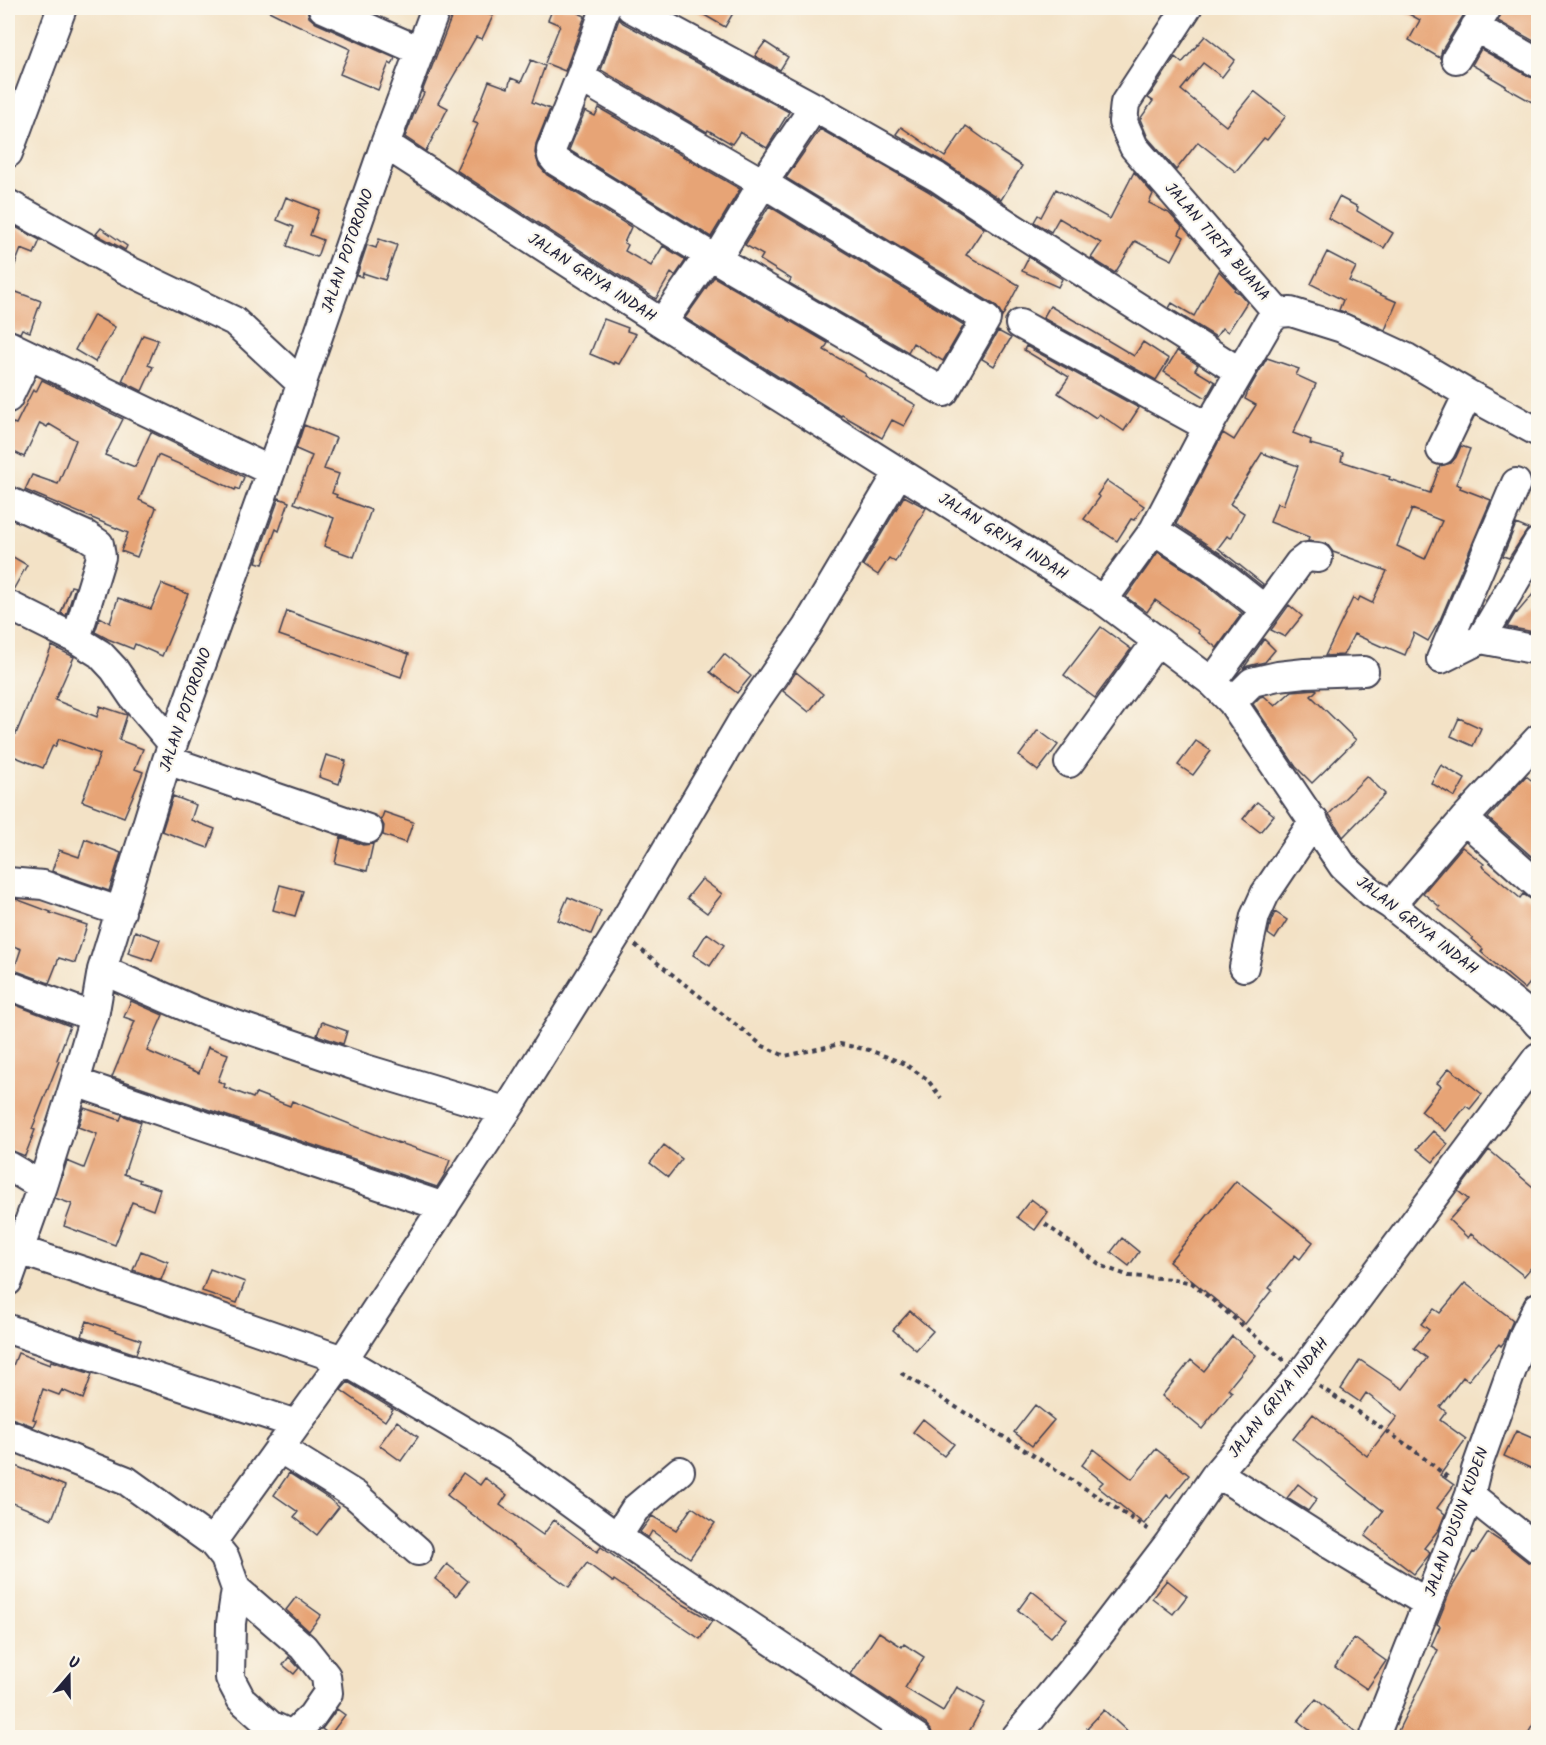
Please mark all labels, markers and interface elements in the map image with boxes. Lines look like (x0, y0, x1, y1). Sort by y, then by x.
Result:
street label: JALAN TIRTA BUANA (1158, 177, 1276, 307)
street label: JALAN POTORONO (315, 185, 381, 316)
street label: JALAN GRIYA INDAH (523, 227, 661, 329)
street label: JALAN GRIYA INDAH (933, 487, 1073, 587)
street label: JALAN POTORONO (153, 644, 219, 775)
street label: JALAN GRIYA INDAH (1351, 870, 1483, 982)
street label: JALAN GRIYA INDAH (1222, 1332, 1336, 1464)
street label: JALAN DUSUN KUDEN (1418, 1443, 1496, 1600)
north arrow (39, 1646, 99, 1706)
text: U (65, 1650, 83, 1677)

